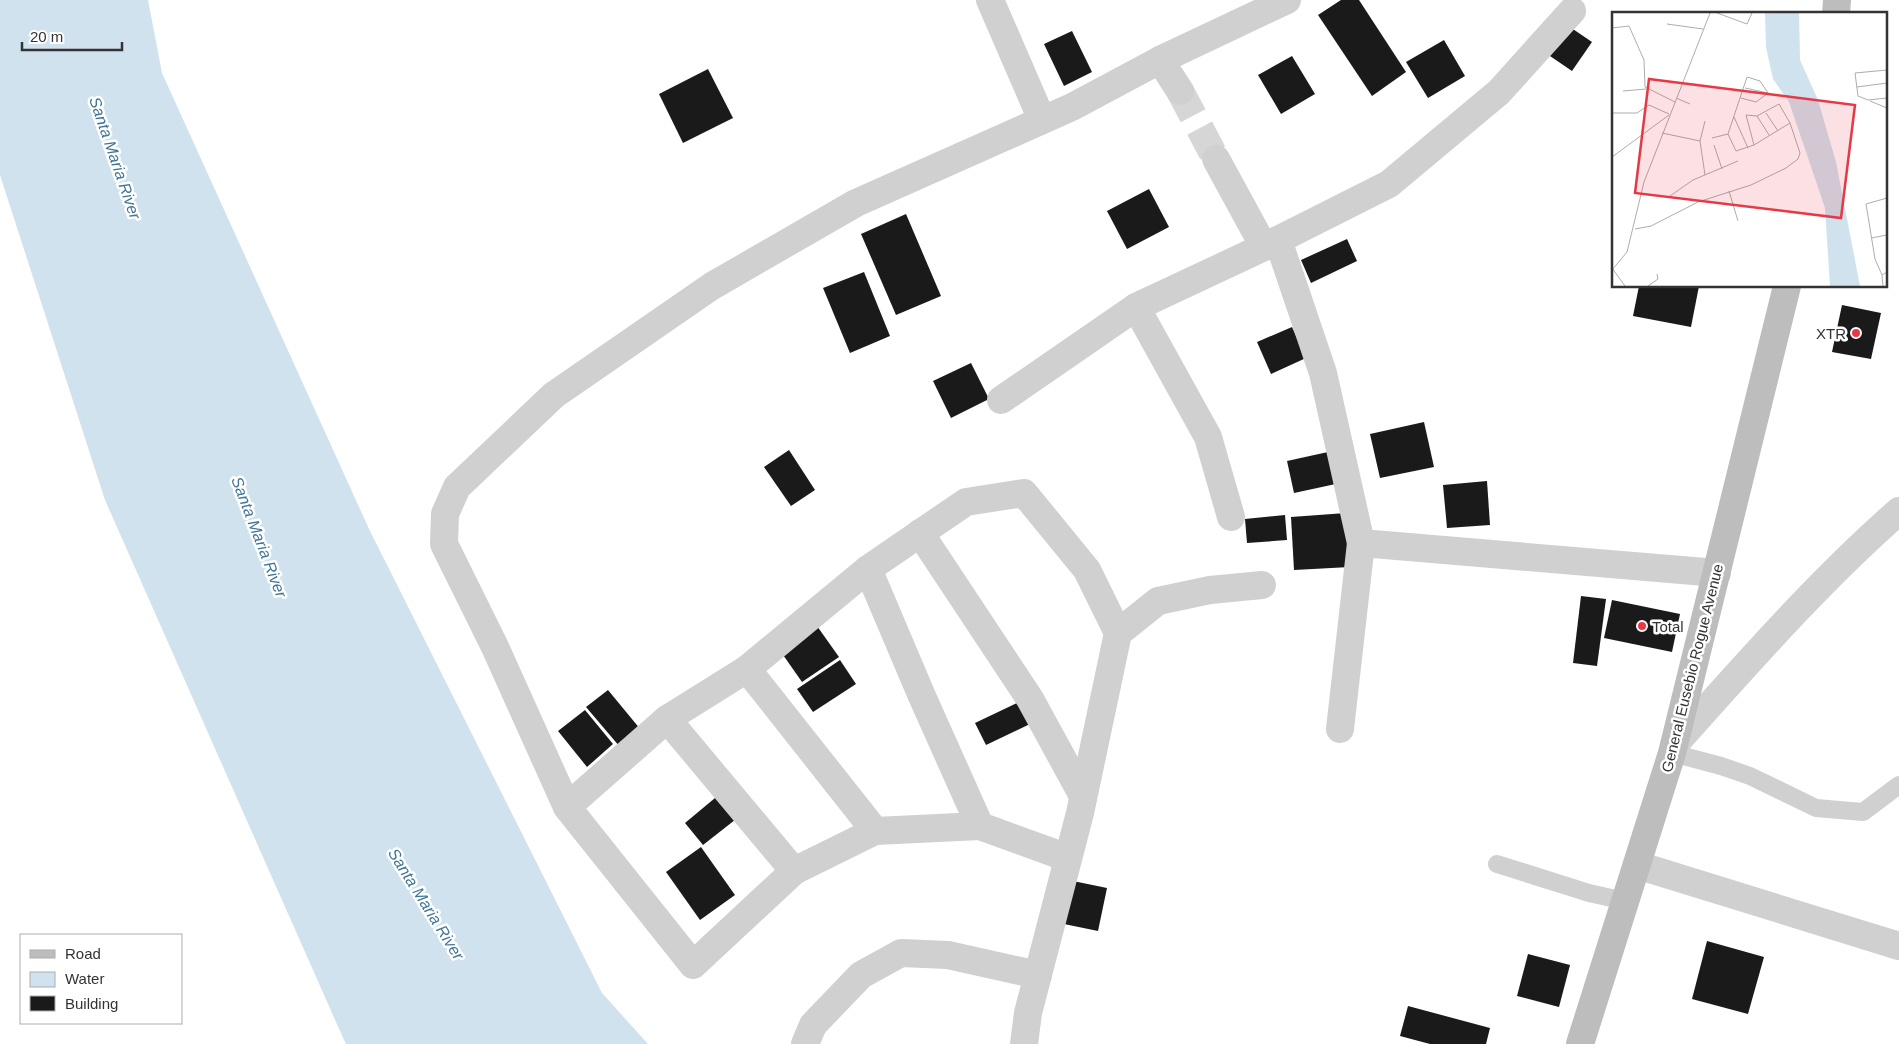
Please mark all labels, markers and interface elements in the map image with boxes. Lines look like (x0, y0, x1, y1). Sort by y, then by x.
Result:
inset map (1612, 12, 1886, 288)
scale bar (22, 20, 122, 52)
text: 20 m (30, 28, 63, 45)
water label: Santa Maria River (86, 95, 144, 222)
place label: XTR (1816, 325, 1846, 342)
marker: XTR (1850, 327, 1862, 339)
water label: Santa Maria River (228, 474, 290, 600)
street label: General Eusebio Rogue Avenue (1658, 562, 1726, 774)
place label: Total (1652, 618, 1684, 635)
marker: Total (1636, 620, 1648, 632)
water label: Santa Maria River (385, 845, 467, 963)
legend (20, 934, 182, 1024)
text: Road (65, 945, 101, 962)
text: Water (65, 970, 104, 987)
text: Building (65, 995, 118, 1012)

